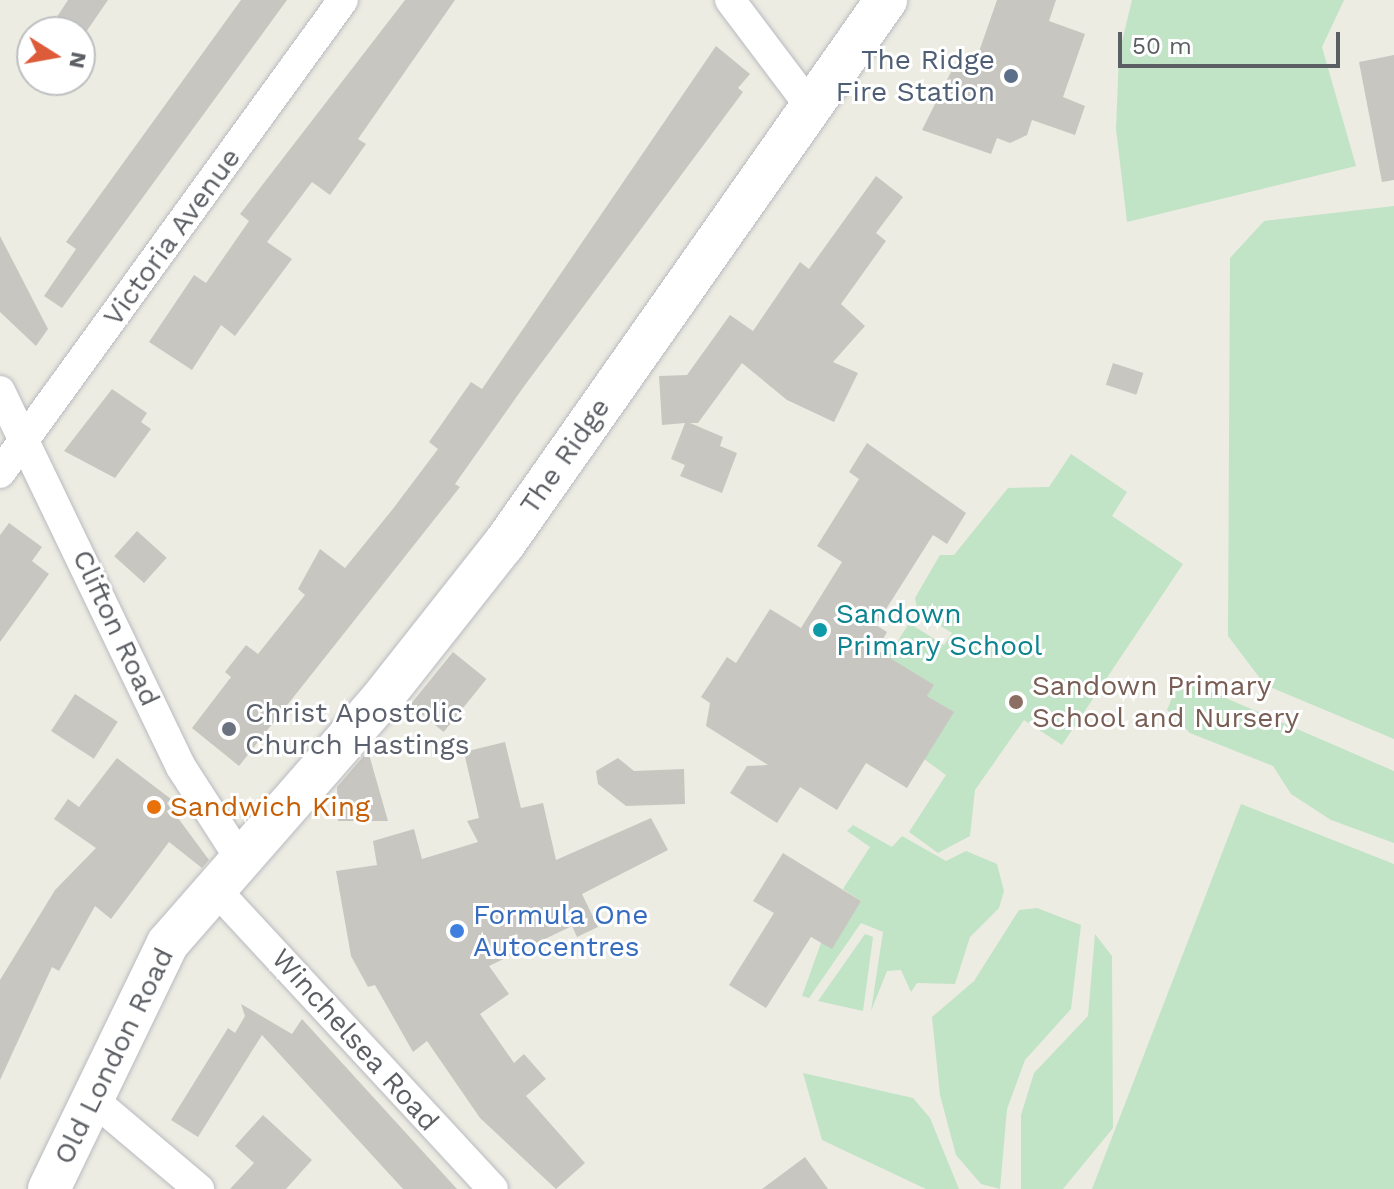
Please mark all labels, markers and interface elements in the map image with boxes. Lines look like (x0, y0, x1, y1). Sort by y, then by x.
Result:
north arrow (16, 16, 96, 96)
scale bar (1122, 16, 1344, 66)
text: 50 m (1132, 32, 1192, 60)
place label: The Ridge Fire Station (836, 43, 995, 109)
text: N (64, 50, 92, 71)
marker: The Ridge Fire Station (1002, 67, 1020, 85)
street label: Victoria Avenue (96, 141, 248, 333)
street label: The Ridge (513, 392, 617, 520)
street label: Clifton Road (65, 545, 167, 711)
place label: Sandown Primary School (836, 597, 1043, 663)
marker: Sandown Primary School (811, 621, 829, 639)
place label: Sandown Primary School and Nursery (1032, 669, 1300, 735)
marker: Sandown Primary School and Nursery (1007, 693, 1025, 711)
place label: Christ Apostolic Church Hastings (245, 696, 470, 762)
marker: Christ Apostolic Church Hastings (220, 720, 238, 738)
place label: Sandwich King (170, 790, 370, 824)
marker: Sandwich King (145, 798, 163, 816)
place label: Formula One Autocentres (473, 898, 649, 964)
marker: Formula One Autocentres (448, 922, 466, 940)
street label: Old London Road (47, 942, 181, 1170)
street label: Winchelsea Road (264, 942, 446, 1138)

